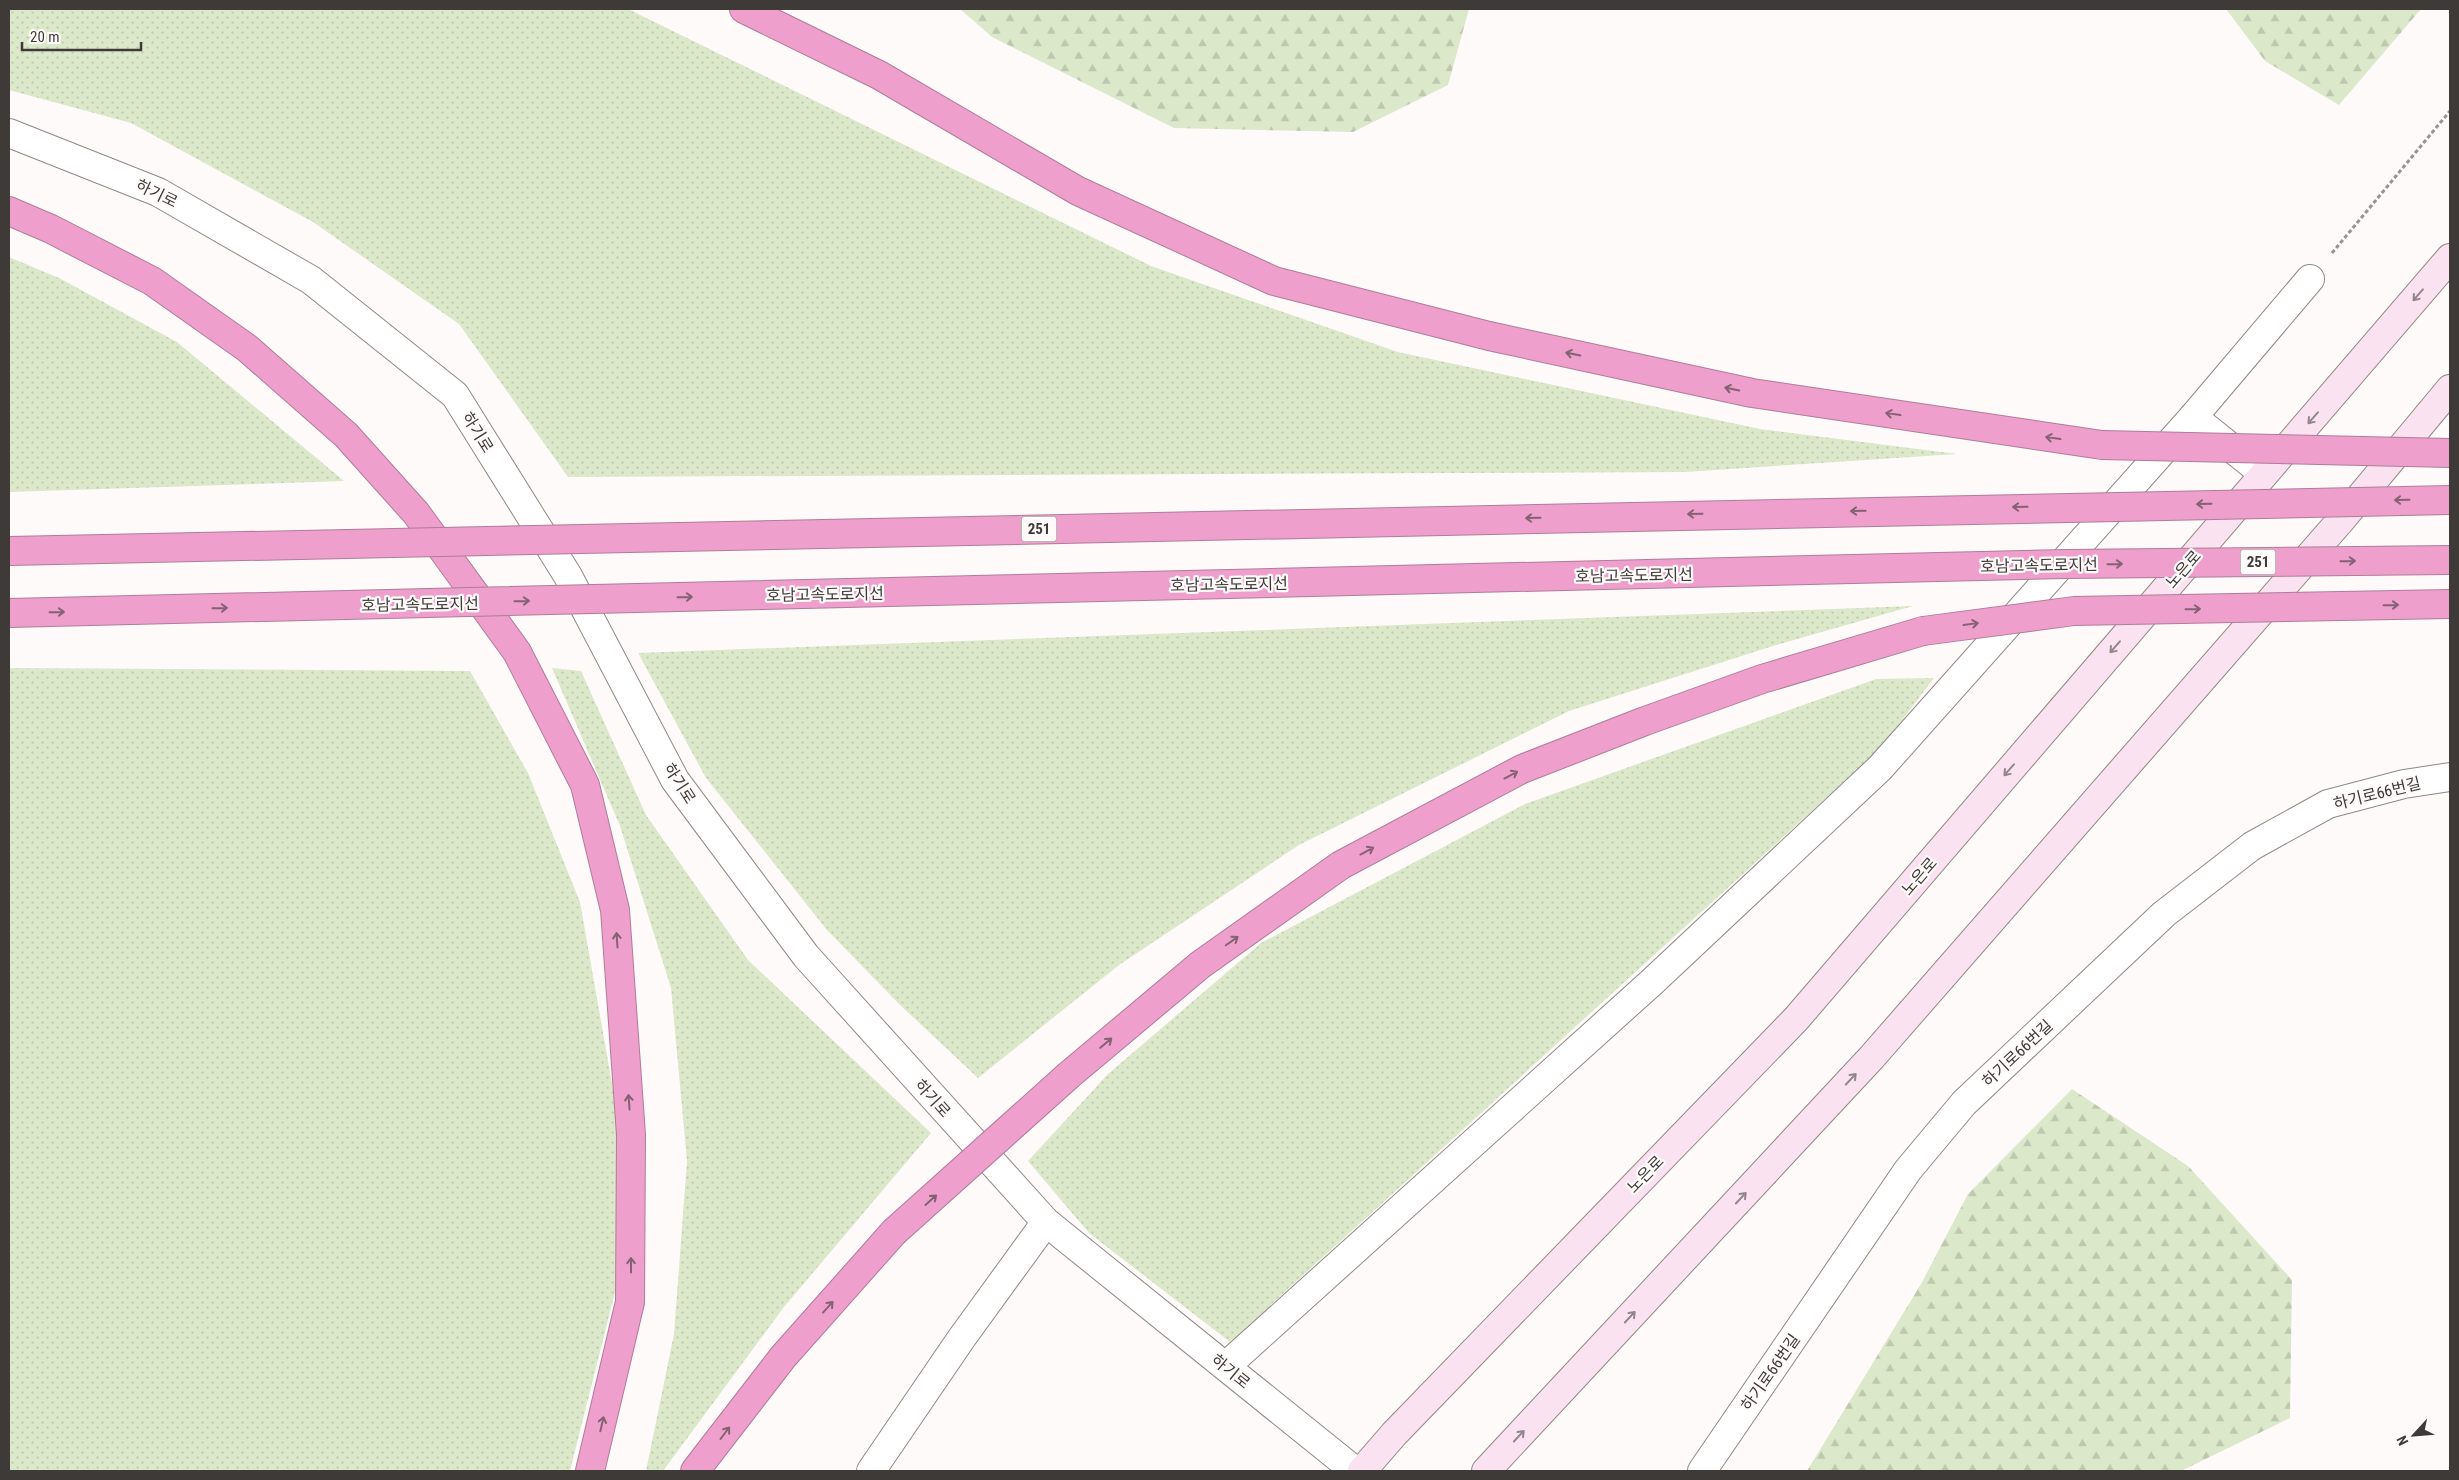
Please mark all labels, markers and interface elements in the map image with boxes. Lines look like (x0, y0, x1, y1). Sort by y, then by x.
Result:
scale bar (22, 20, 141, 52)
text: 20 m (30, 28, 60, 46)
street label: 하기로 (133, 175, 181, 212)
one-way arrow (2413, 288, 2424, 301)
one-way arrow (1566, 349, 1582, 359)
one-way arrow (1725, 384, 1741, 393)
street label: 하기로 (458, 409, 497, 456)
one-way arrow (1885, 409, 1901, 419)
one-way arrow (2307, 411, 2318, 424)
one-way arrow (2046, 432, 2062, 442)
one-way arrow (2394, 496, 2410, 505)
one-way arrow (2196, 499, 2212, 509)
one-way arrow (2012, 503, 2028, 512)
one-way arrow (1850, 506, 1866, 516)
one-way arrow (1687, 510, 1703, 519)
one-way arrow (1525, 513, 1541, 523)
road number: 251 (1022, 516, 1056, 542)
street label: 노은로 (2162, 546, 2205, 592)
road number: 251 (2240, 550, 2276, 574)
street label: 호남고속도로지선 (1980, 555, 2098, 576)
one-way arrow (2339, 556, 2355, 566)
one-way arrow (2106, 559, 2123, 569)
street label: 호남고속도로지선 (1575, 565, 1693, 586)
street label: 호남고속도로지선 (1170, 574, 1288, 595)
street label: 호남고속도로지선 (766, 584, 884, 605)
one-way arrow (677, 593, 693, 602)
street label: 호남고속도로지선 (361, 594, 479, 615)
one-way arrow (514, 596, 530, 606)
one-way arrow (2382, 600, 2398, 610)
one-way arrow (212, 604, 228, 613)
one-way arrow (2184, 604, 2201, 614)
one-way arrow (49, 607, 65, 617)
one-way arrow (1963, 619, 1979, 629)
one-way arrow (2110, 641, 2121, 654)
street label: 하기로 (660, 760, 700, 807)
one-way arrow (2004, 764, 2015, 777)
one-way arrow (1503, 770, 1518, 779)
street label: 하기로66번길 (2331, 773, 2423, 814)
one-way arrow (1359, 846, 1374, 855)
street label: 노은로 (1898, 853, 1941, 899)
one-way arrow (613, 933, 622, 949)
one-way arrow (1225, 936, 1239, 946)
street label: 하기로66번길 (1978, 1016, 2057, 1091)
one-way arrow (1099, 1038, 1112, 1049)
one-way arrow (1845, 1073, 1857, 1086)
street label: 하기로 (911, 1076, 955, 1121)
one-way arrow (624, 1095, 634, 1111)
street label: 노은로 (1623, 1152, 1668, 1197)
one-way arrow (1735, 1191, 1747, 1204)
one-way arrow (924, 1194, 937, 1206)
one-way arrow (626, 1257, 636, 1273)
one-way arrow (822, 1301, 834, 1314)
one-way arrow (1624, 1310, 1636, 1323)
street label: 하기로66번길 (1737, 1330, 1804, 1414)
street label: 하기로 (1208, 1350, 1254, 1393)
north arrow (2389, 1410, 2439, 1460)
one-way arrow (598, 1417, 607, 1433)
one-way arrow (719, 1426, 730, 1439)
one-way arrow (1513, 1429, 1525, 1442)
text: N (2393, 1433, 2411, 1448)

